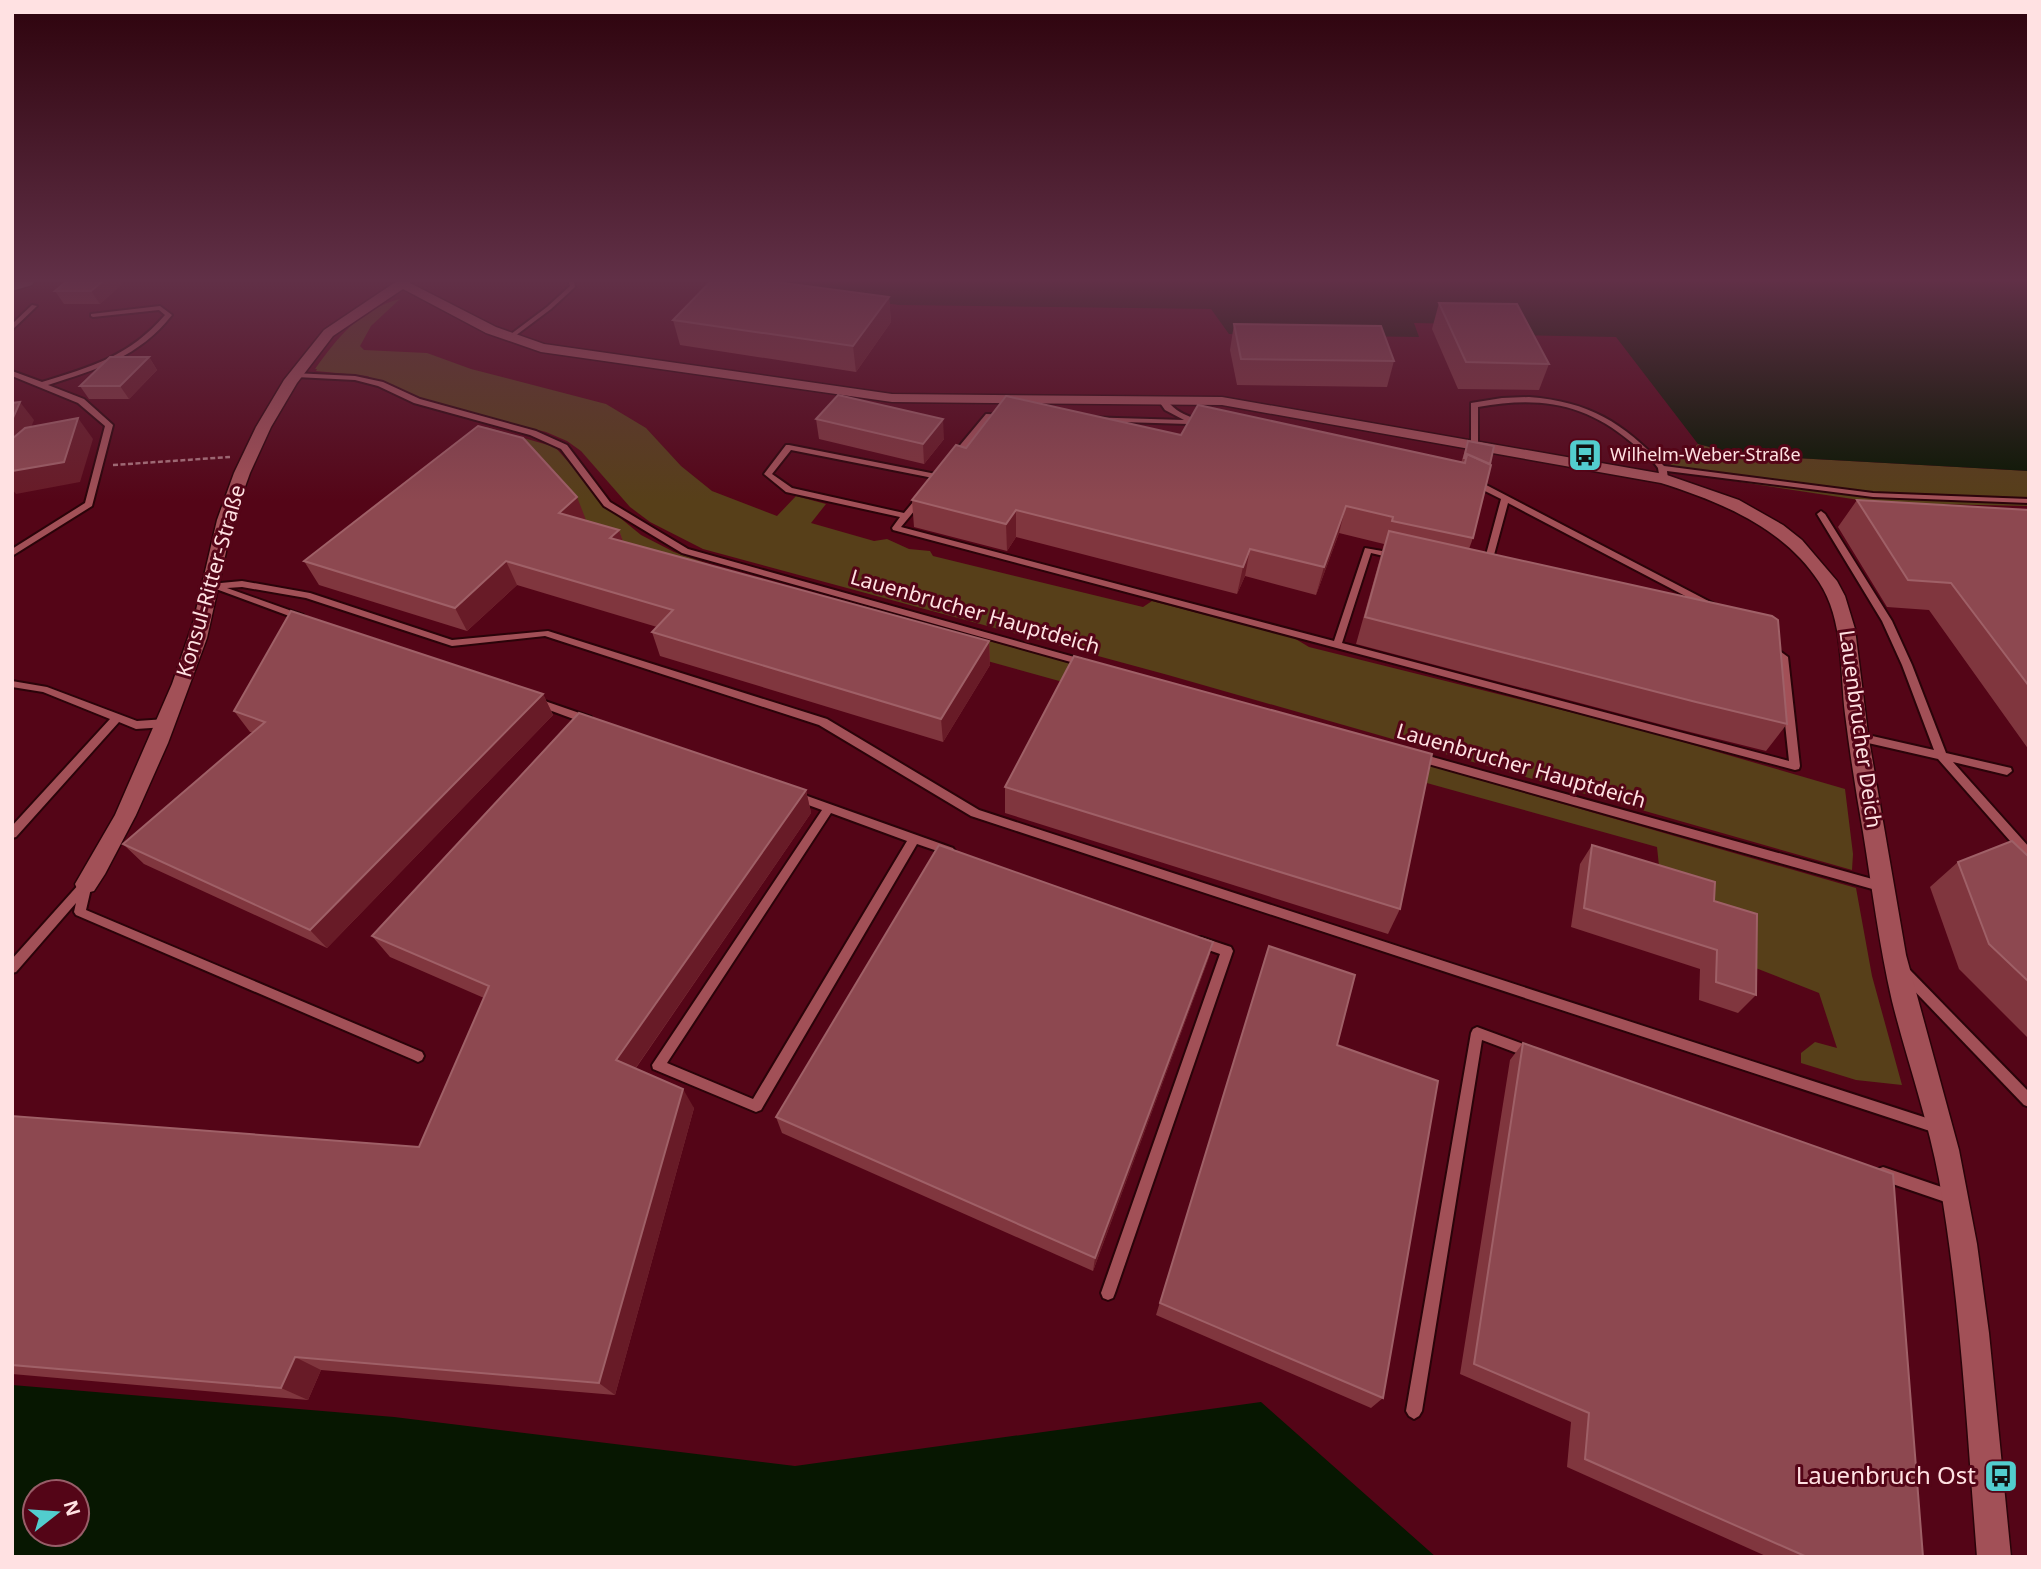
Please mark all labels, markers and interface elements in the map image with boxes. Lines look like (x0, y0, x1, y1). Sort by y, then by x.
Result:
bus stop icon: Wilhelm-Weber-Straße (1566, 436, 1604, 474)
place label: Wilhelm-Weber-Straße (1610, 442, 1801, 466)
street label: Konsul-Ritter-Straße (169, 481, 251, 680)
street label: Lauenbrucher Hauptdeich (847, 562, 1103, 660)
street label: Lauenbrucher Deich (1833, 628, 1889, 830)
street label: Lauenbrucher Hauptdeich (1393, 716, 1649, 814)
bus stop icon: Lauenbruch Ost (1982, 1457, 2020, 1495)
place label: Lauenbruch Ost (1796, 1458, 1976, 1491)
north arrow (21, 1478, 91, 1548)
text: N (58, 1497, 87, 1519)

